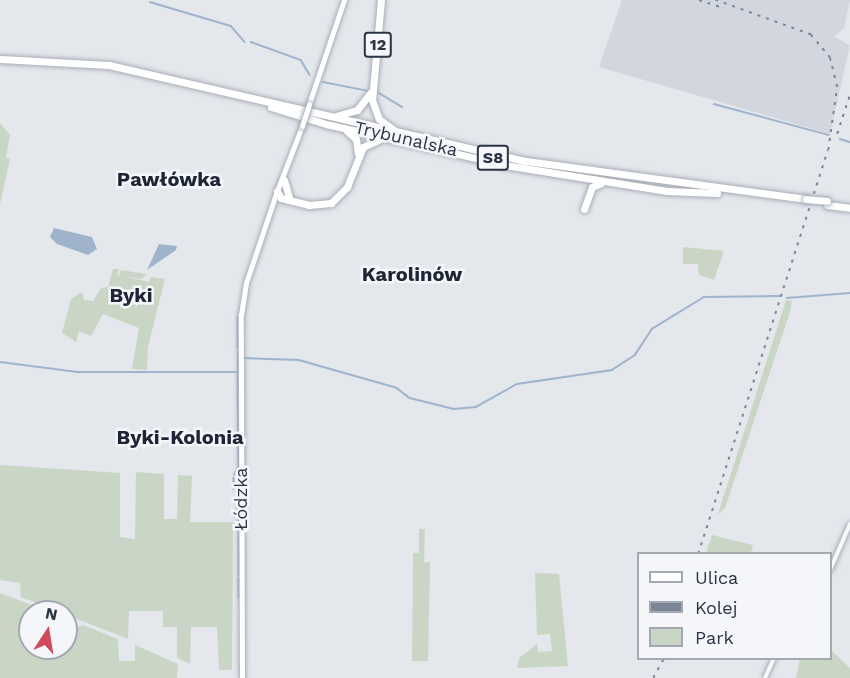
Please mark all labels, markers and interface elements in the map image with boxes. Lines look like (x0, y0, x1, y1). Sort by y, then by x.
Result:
road number: 12 (363, 32, 393, 58)
street label: Trybunalska (352, 117, 460, 161)
road number: S8 (476, 145, 510, 171)
district label: Pawłówka (117, 167, 221, 191)
district label: Karolinów (362, 262, 462, 286)
district label: Byki (109, 283, 153, 307)
district label: Byki-Kolonia (116, 425, 244, 449)
street label: Łódzka (230, 468, 252, 530)
legend (637, 552, 832, 660)
text: Ulica (695, 567, 738, 588)
text: Kolej (695, 597, 738, 618)
north arrow (18, 600, 78, 660)
text: N (44, 603, 59, 624)
text: Park (695, 627, 734, 648)

